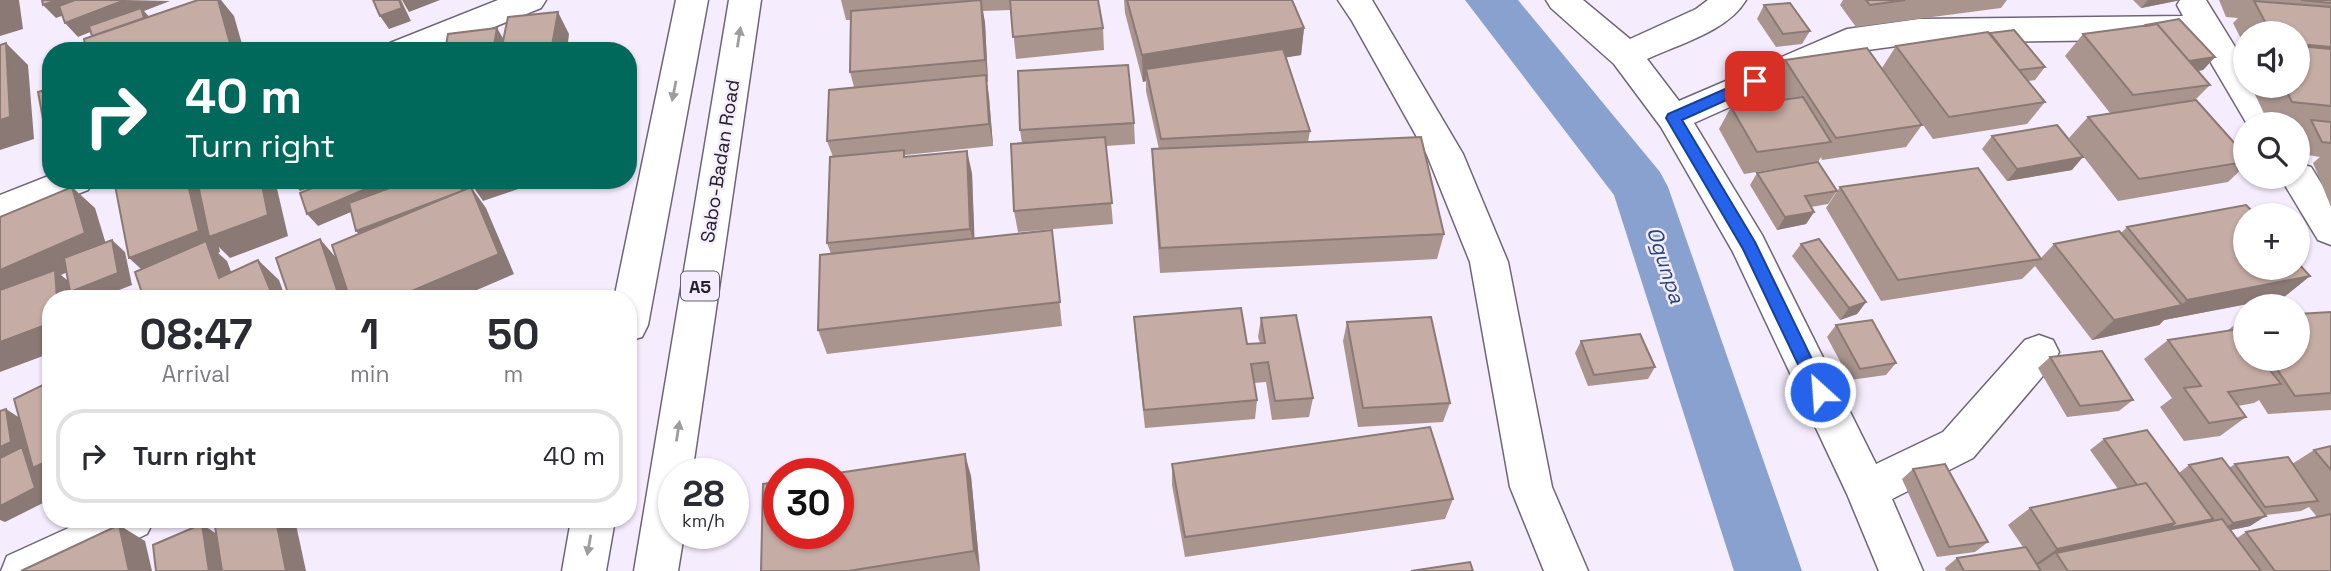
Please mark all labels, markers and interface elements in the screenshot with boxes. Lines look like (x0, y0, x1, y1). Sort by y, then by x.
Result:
map controls (2233, 21, 2310, 371)
button: sound (2233, 21, 2310, 98)
one-way arrow (734, 26, 745, 48)
pin (1725, 51, 1785, 111)
icon: arrive (1736, 62, 1774, 100)
text: 40 m (185, 65, 302, 127)
icon: right (70, 70, 161, 161)
street label: Sabo-Badan Road (695, 78, 745, 244)
one-way arrow (669, 80, 680, 102)
button: search (2233, 112, 2310, 189)
text: Turn right (185, 126, 335, 166)
button: + (2233, 203, 2310, 280)
water label: Ogunpa (1641, 223, 1691, 308)
road number: A5 (681, 272, 719, 300)
button: − (2233, 294, 2310, 371)
text: 08:47 (139, 308, 253, 361)
text: 1 (360, 308, 379, 361)
text: 50 (487, 308, 540, 361)
position arrow (1783, 355, 1857, 429)
text: Arrival (162, 359, 230, 389)
text: min (350, 359, 390, 389)
text: m (503, 359, 523, 389)
one-way arrow (672, 420, 683, 442)
icon: right (74, 437, 112, 475)
text: Turn right (133, 439, 257, 473)
text: 40 m (543, 439, 605, 473)
speed limit sign: 30 (763, 458, 854, 549)
text: 28 (683, 472, 724, 516)
text: km/h (682, 509, 725, 532)
one-way arrow (583, 534, 594, 556)

